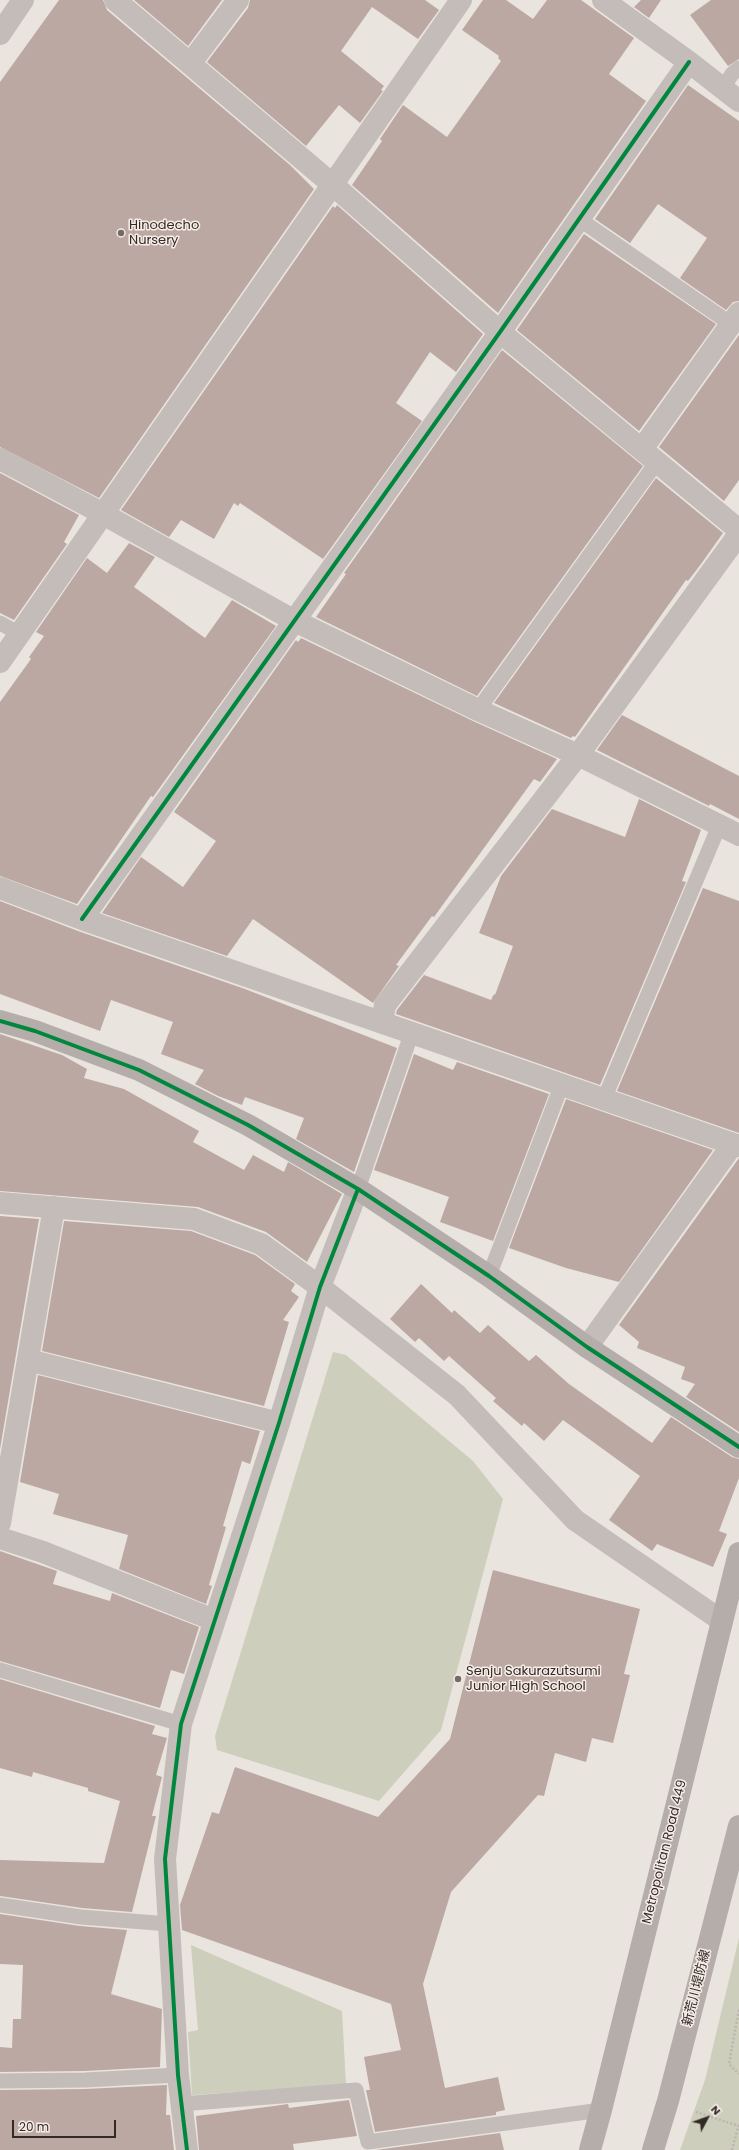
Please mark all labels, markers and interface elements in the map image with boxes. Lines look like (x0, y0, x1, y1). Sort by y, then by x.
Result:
place label: Hinodecho Nursery (129, 218, 199, 249)
marker: Hinodecho Nursery (116, 228, 126, 238)
place label: Senju Sakurazutsumi Junior High School (466, 1664, 601, 1695)
marker: Senju Sakurazutsumi Junior High School (453, 1674, 463, 1684)
street label: Metropolitan Road 449 (640, 1778, 690, 1926)
street label: 新荒川堤防線 (680, 1948, 714, 2028)
north arrow (687, 2098, 727, 2138)
text: N (707, 2102, 725, 2119)
scale bar (14, 2112, 118, 2138)
text: 20 m (19, 2118, 49, 2135)

